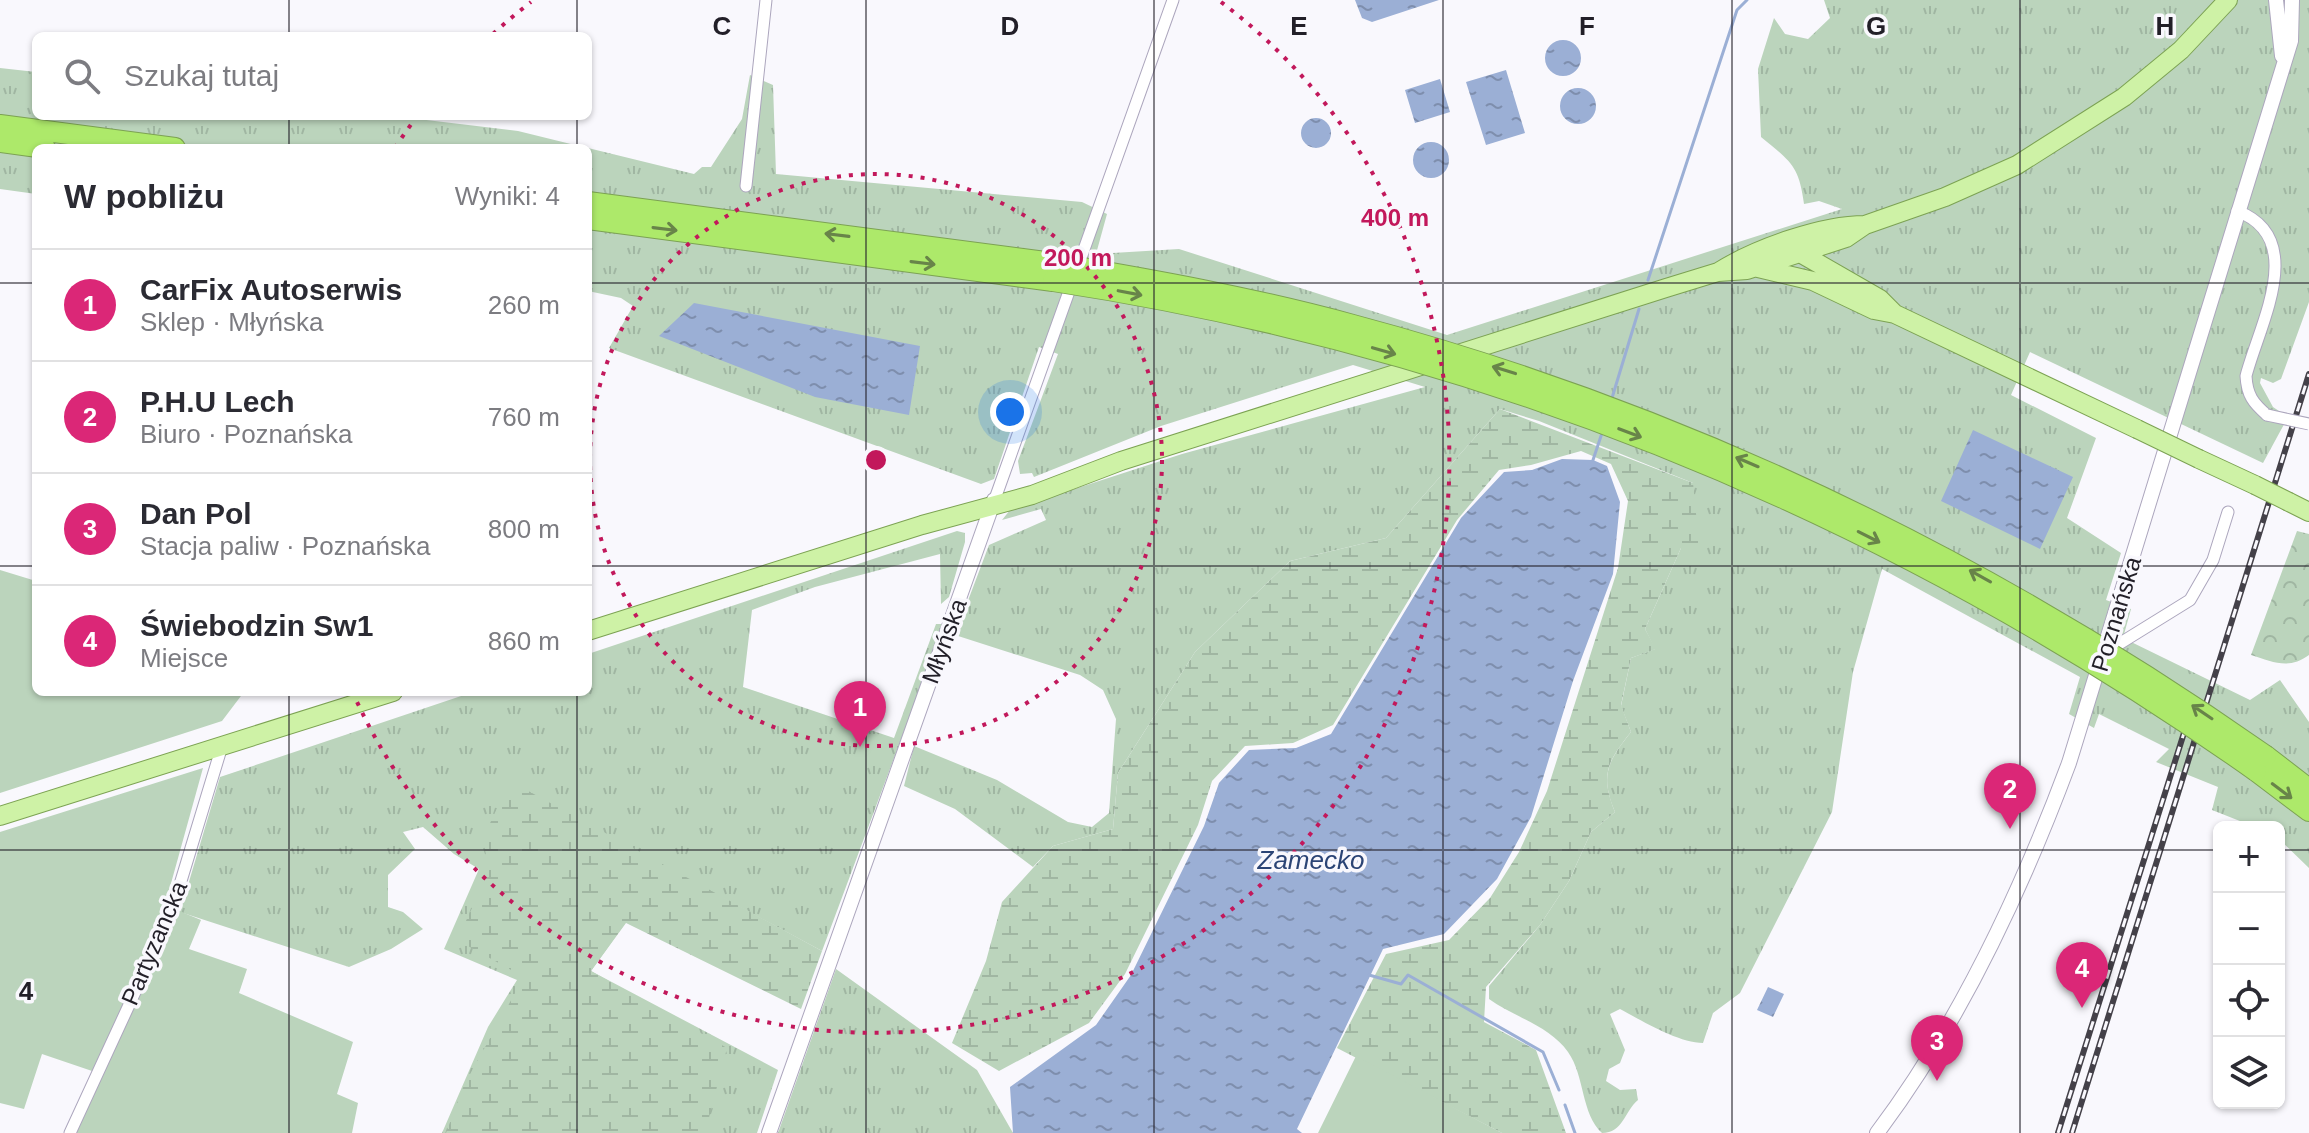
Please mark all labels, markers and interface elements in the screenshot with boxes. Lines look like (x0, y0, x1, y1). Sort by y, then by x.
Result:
text: C (713, 11, 732, 41)
text: D (1001, 11, 1019, 41)
text: E (1290, 11, 1308, 41)
text: F (1579, 11, 1595, 41)
text: G (1866, 11, 1886, 41)
text: H (2156, 11, 2174, 41)
search box (32, 32, 592, 120)
icon: search (60, 54, 104, 98)
text: Szukaj tutaj (124, 59, 279, 92)
text: W pobliżu (64, 177, 225, 215)
text: Wyniki: 4 (455, 181, 560, 211)
text: 400 m (1361, 204, 1429, 231)
one-way arrow (651, 222, 678, 237)
one-way arrow (824, 227, 851, 242)
text: 200 m (1044, 244, 1112, 271)
one-way arrow (910, 256, 935, 271)
text: CarFix Autoserwis (140, 273, 402, 306)
one-way arrow (1117, 287, 1143, 302)
text: 1 (83, 290, 97, 320)
text: 260 m (488, 290, 560, 320)
text: Sklep · Młyńska (140, 307, 324, 337)
one-way arrow (1370, 344, 1396, 359)
one-way arrow (1492, 362, 1517, 376)
text: P.H.U Lech (140, 385, 295, 418)
your location (990, 392, 1030, 432)
text: 2 (83, 402, 97, 432)
text: 760 m (488, 402, 560, 432)
text: Biuro · Poznańska (140, 419, 352, 449)
one-way arrow (1618, 427, 1642, 441)
centre of rings (862, 446, 890, 474)
one-way arrow (1735, 453, 1760, 468)
text: Dan Pol (140, 497, 252, 530)
text: 3 (83, 514, 97, 544)
text: 800 m (488, 514, 560, 544)
one-way arrow (1856, 529, 1880, 545)
text: Stacja paliw · Poznańska (140, 531, 430, 561)
street label: Poznańska (2086, 553, 2146, 675)
one-way arrow (1969, 568, 1993, 583)
street label: Młyńska (916, 594, 972, 687)
text: Świebodzin Sw1 (140, 609, 373, 642)
text: 4 (83, 626, 97, 656)
text: 860 m (488, 626, 560, 656)
text: Miejsce (140, 643, 228, 673)
pin: 1 (834, 681, 886, 747)
one-way arrow (2191, 704, 2213, 720)
pin: 2 (1984, 763, 2036, 829)
one-way arrow (2271, 782, 2293, 799)
map controls (2213, 821, 2285, 1109)
button: + (2213, 821, 2285, 893)
water label: Zamecko (1257, 845, 1364, 875)
street label: Partyzancka (116, 876, 192, 1009)
button: − (2213, 893, 2285, 965)
pin: 4 (2056, 942, 2108, 1008)
button: locate (2213, 965, 2285, 1037)
text: 4 (19, 976, 34, 1006)
pin: 3 (1911, 1015, 1963, 1081)
button: layers (2213, 1037, 2285, 1109)

